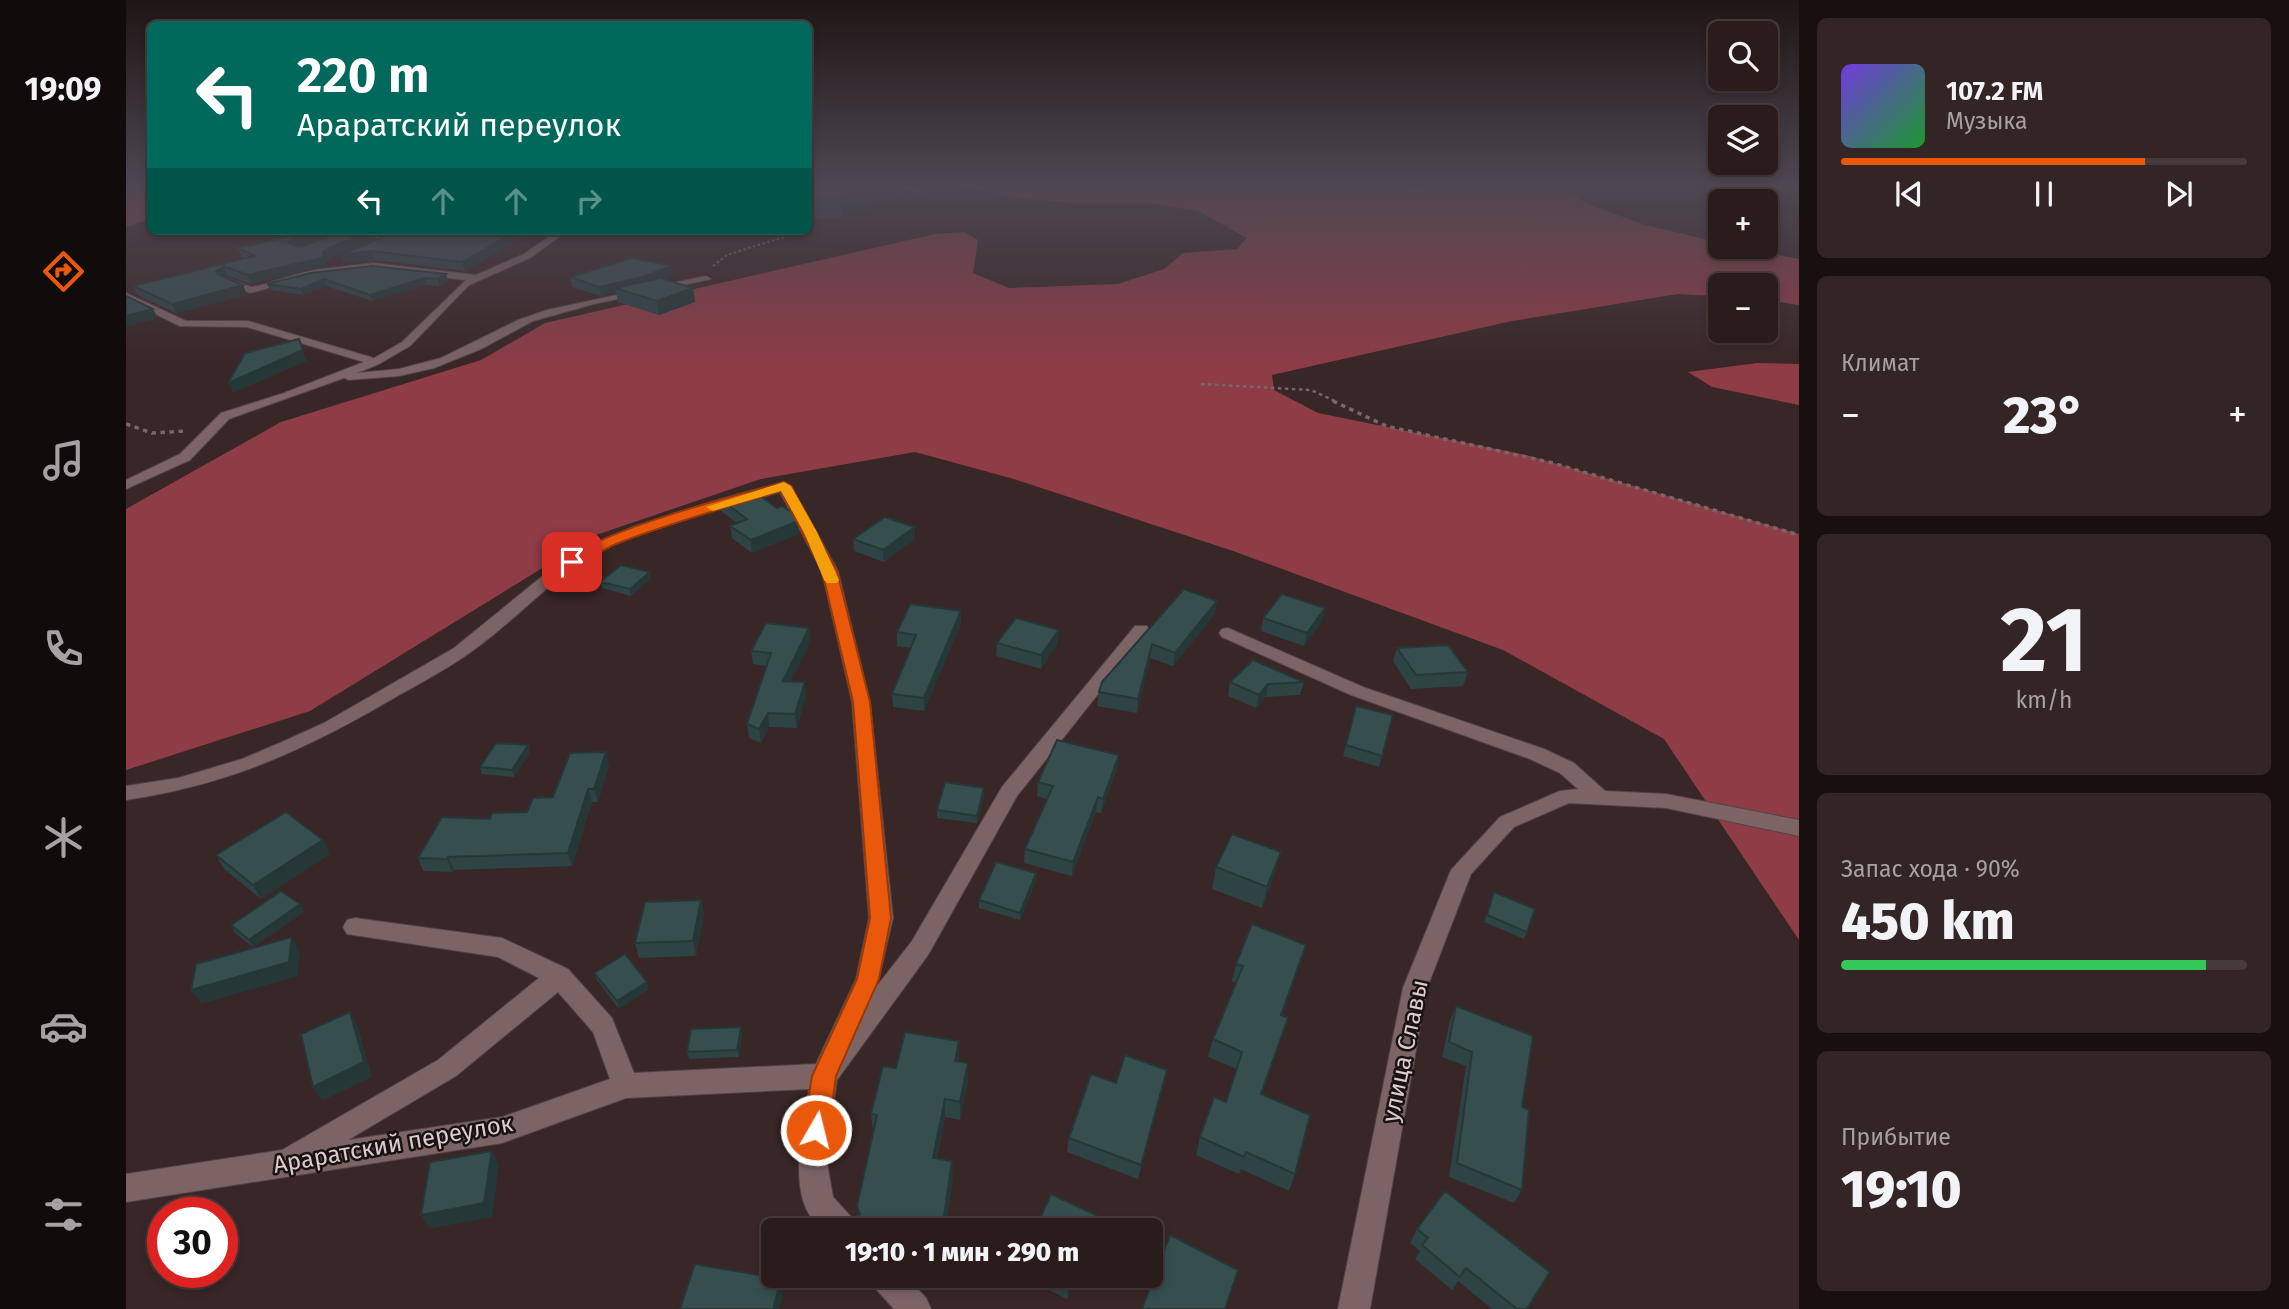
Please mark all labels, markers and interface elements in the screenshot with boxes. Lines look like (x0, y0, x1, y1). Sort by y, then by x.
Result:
map controls (1708, 21, 1778, 343)
button: search (1708, 21, 1778, 91)
text: 220 m (297, 46, 429, 105)
icon: left (182, 49, 273, 140)
text: 19:09 (25, 70, 101, 108)
text: 107.2 FM (1946, 76, 2043, 107)
button: layers (1708, 105, 1778, 175)
text: Араратский переулок (297, 106, 621, 144)
text: Музыка (1946, 107, 2027, 135)
icon: previous (1890, 175, 1928, 213)
icon: pause (2025, 175, 2063, 213)
icon: next (2160, 175, 2198, 213)
icon: left (351, 182, 389, 220)
icon: ahead (424, 182, 462, 220)
icon: ahead (497, 182, 535, 220)
icon: right (570, 182, 608, 220)
button: + (1708, 189, 1778, 259)
icon: directions (39, 247, 88, 296)
button: − (1708, 273, 1778, 343)
text: Климат (1841, 349, 1919, 377)
text: 23° (2003, 384, 2085, 447)
text: − (1841, 392, 1860, 438)
text: + (2228, 392, 2247, 438)
icon: music (39, 436, 88, 485)
pin (542, 532, 602, 592)
icon: arrive (553, 543, 591, 581)
text: 21 (2000, 586, 2088, 695)
icon: phone (39, 624, 88, 673)
text: km/h (2016, 686, 2072, 714)
icon: climate (39, 813, 88, 862)
text: Запас хода · 90% (1841, 855, 2020, 883)
text: 450 km (1841, 890, 2015, 953)
street label: улица Славы (1376, 977, 1434, 1125)
icon: car (39, 1002, 88, 1051)
position arrow (779, 1093, 853, 1167)
street label: Араратский переулок (271, 1109, 516, 1179)
text: Прибытие (1841, 1123, 1951, 1151)
text: 19:10 (1841, 1158, 1962, 1221)
icon: filters (39, 1190, 88, 1239)
speed limit sign: 30 (147, 1197, 238, 1288)
text: 19:10 · 1 мин · 290 m (845, 1237, 1079, 1268)

